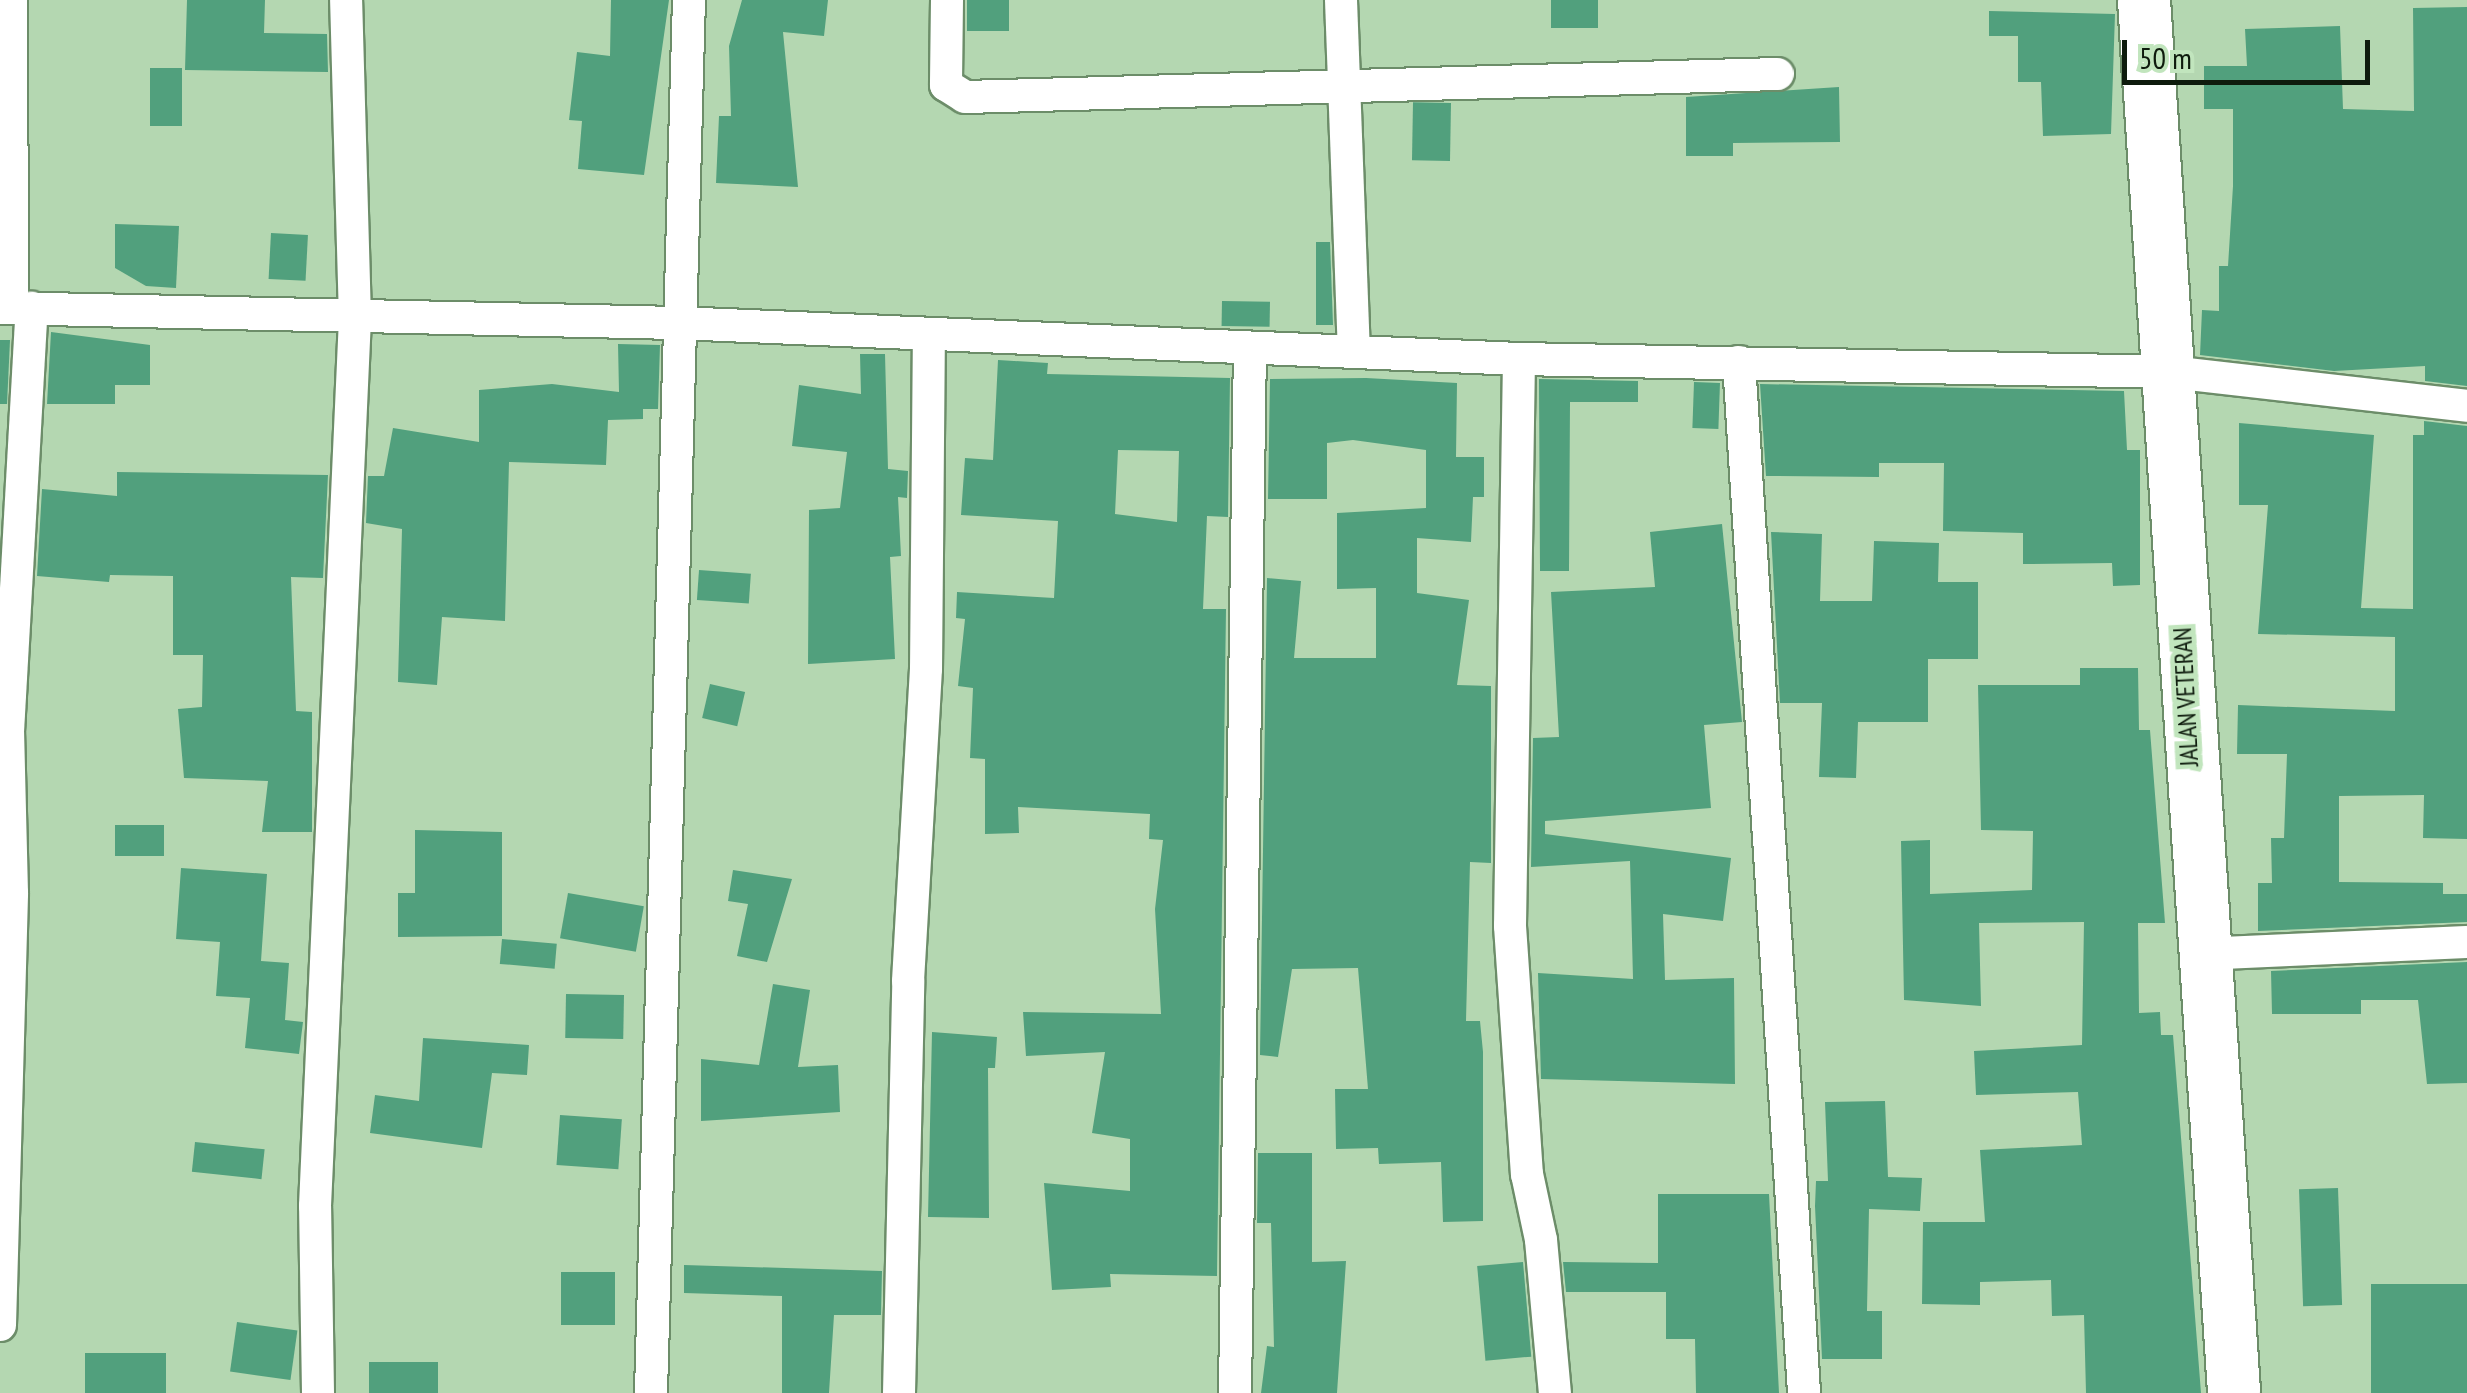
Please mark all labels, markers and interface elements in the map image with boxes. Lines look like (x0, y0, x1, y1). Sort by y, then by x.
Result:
scale bar (2127, 20, 2374, 82)
text: 50 m (2139, 38, 2192, 77)
street label: JALAN VETERAN (2167, 626, 2205, 768)

